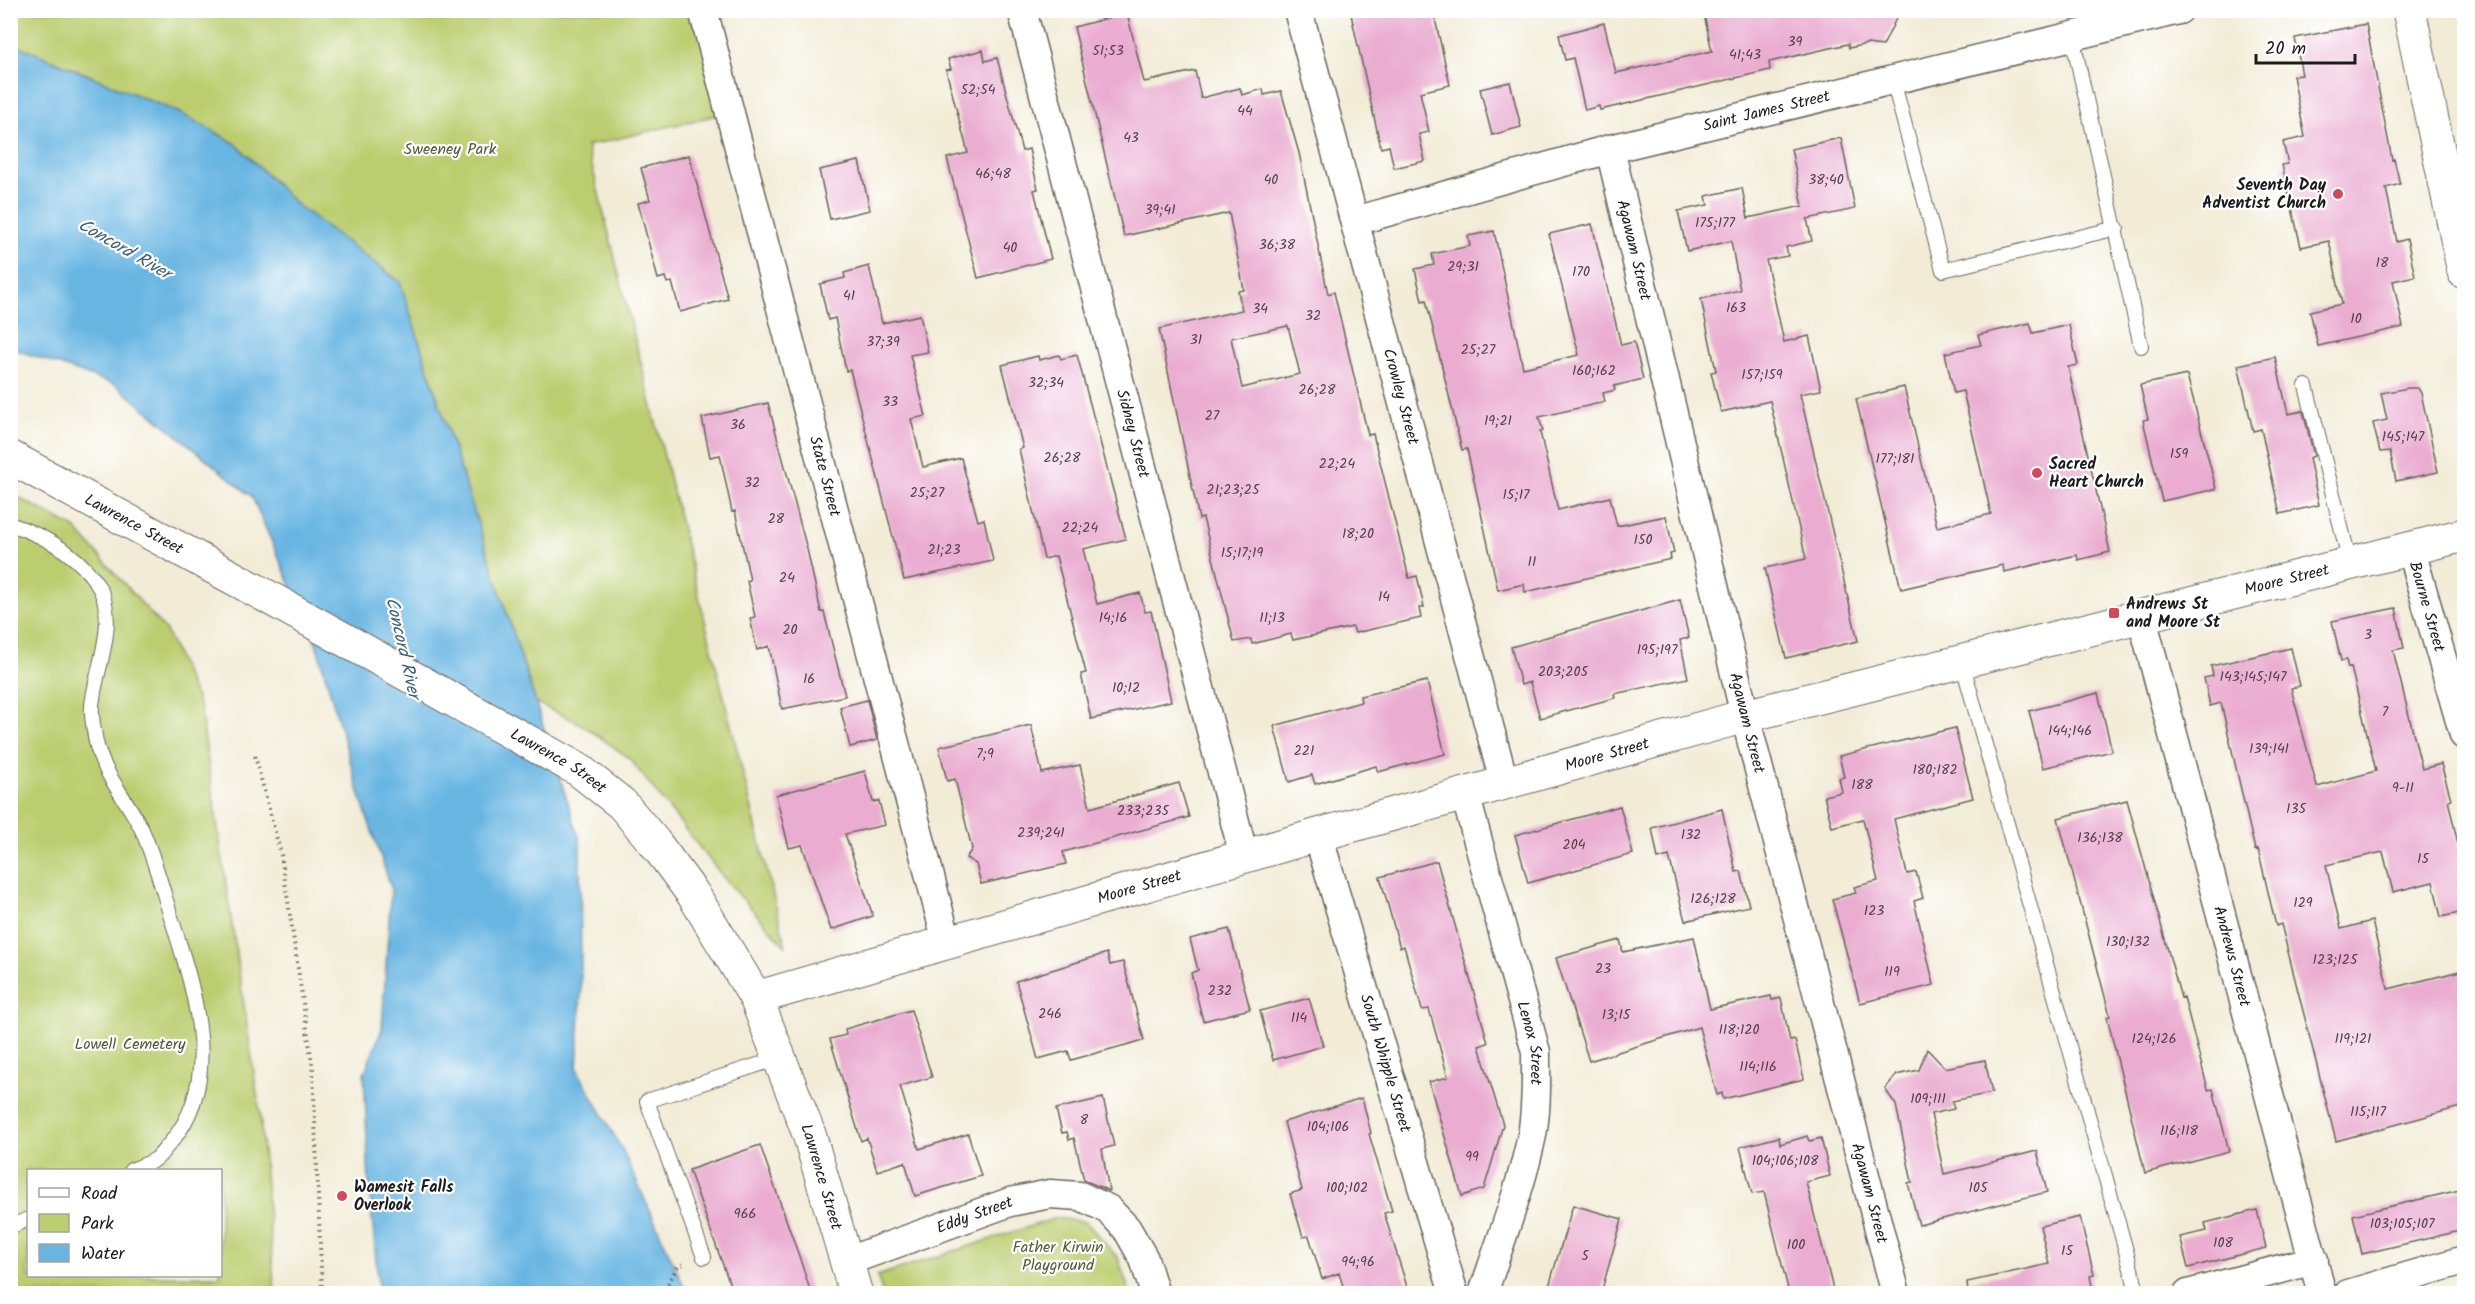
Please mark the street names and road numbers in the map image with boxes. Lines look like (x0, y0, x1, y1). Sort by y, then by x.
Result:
street label: Saint James Street (1700, 83, 1833, 138)
street label: Agawam Street (1610, 197, 1658, 304)
street label: Crowley Street (1376, 346, 1426, 448)
street label: Sidney Street (1110, 387, 1157, 481)
street label: State Street (803, 433, 848, 520)
street label: Lawrence Street (80, 487, 189, 562)
street label: Moore Street (2242, 557, 2333, 602)
street label: Bourne Street (2402, 558, 2452, 656)
street label: Agawam Street (1723, 670, 1772, 777)
street label: Lawrence Street (506, 722, 613, 800)
street label: Moore Street (1562, 731, 1653, 778)
street label: Moore Street (1094, 863, 1185, 911)
street label: Andrews Street (2207, 903, 2258, 1010)
street label: South Whipple Street (1353, 991, 1418, 1136)
street label: Lenox Street (1510, 998, 1549, 1086)
street label: Lawrence Street (794, 1120, 849, 1234)
street label: Agawam Street (1845, 1140, 1895, 1247)
street label: Eddy Street (933, 1189, 1017, 1240)

